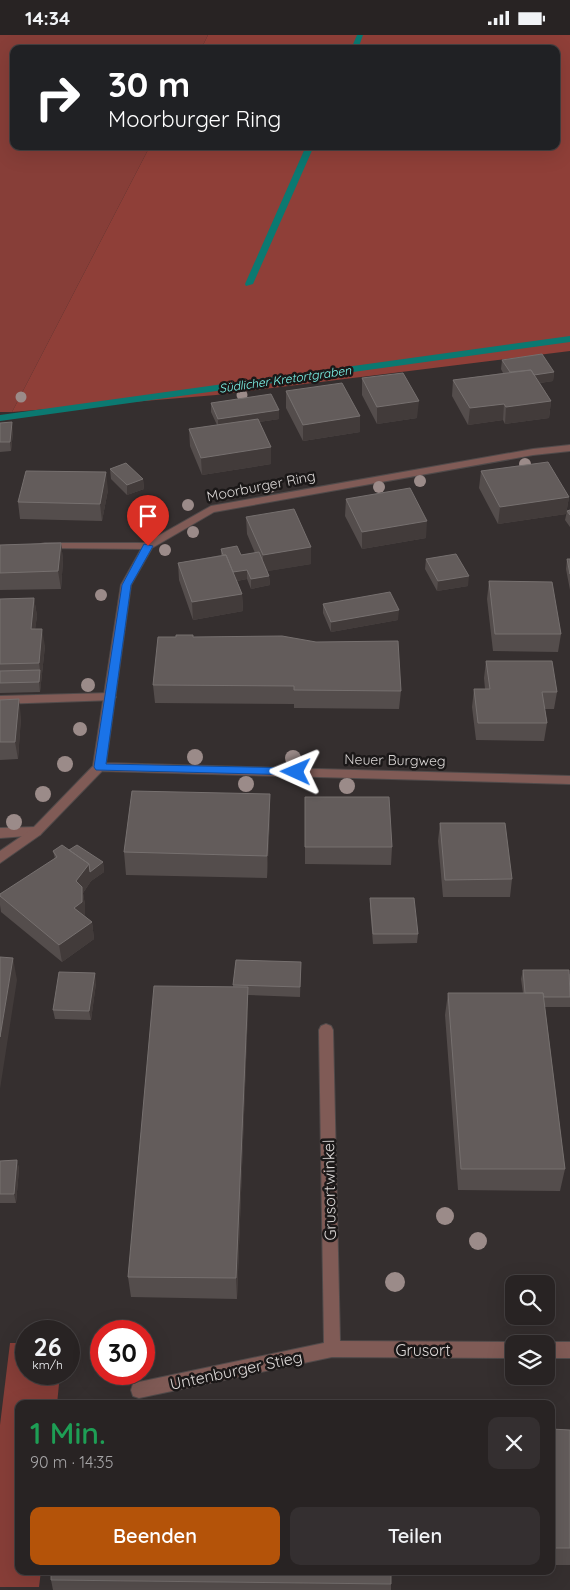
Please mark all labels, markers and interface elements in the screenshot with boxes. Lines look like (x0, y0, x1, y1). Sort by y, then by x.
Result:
text: 14:34 (25, 6, 70, 30)
text: 30 m (108, 62, 190, 106)
icon: right (25, 65, 90, 130)
text: Moorburger Ring (108, 105, 281, 133)
water label: Südlicher Kretortgraben (218, 362, 353, 396)
street label: Moorburger Ring (205, 467, 317, 505)
pin (127, 495, 169, 546)
icon: arrive (134, 502, 162, 530)
position arrow (269, 745, 321, 797)
street label: Neuer Burgweg (344, 750, 446, 770)
street label: Grusortwinkel (318, 1139, 340, 1241)
map controls (505, 1275, 555, 1385)
button: search (505, 1275, 555, 1325)
speed limit sign: 30 (90, 1320, 155, 1385)
text: 26 (33, 1331, 62, 1362)
button: layers (505, 1335, 555, 1385)
street label: Grusort (395, 1340, 451, 1360)
street label: Untenburger Stieg (168, 1346, 304, 1394)
text: km/h (32, 1357, 63, 1372)
text: 1 Min. (30, 1414, 106, 1452)
button: close (488, 1417, 540, 1469)
text: 90 m · 14:35 (30, 1452, 113, 1472)
button: Beenden (30, 1507, 280, 1565)
button: Teilen (290, 1507, 540, 1565)

